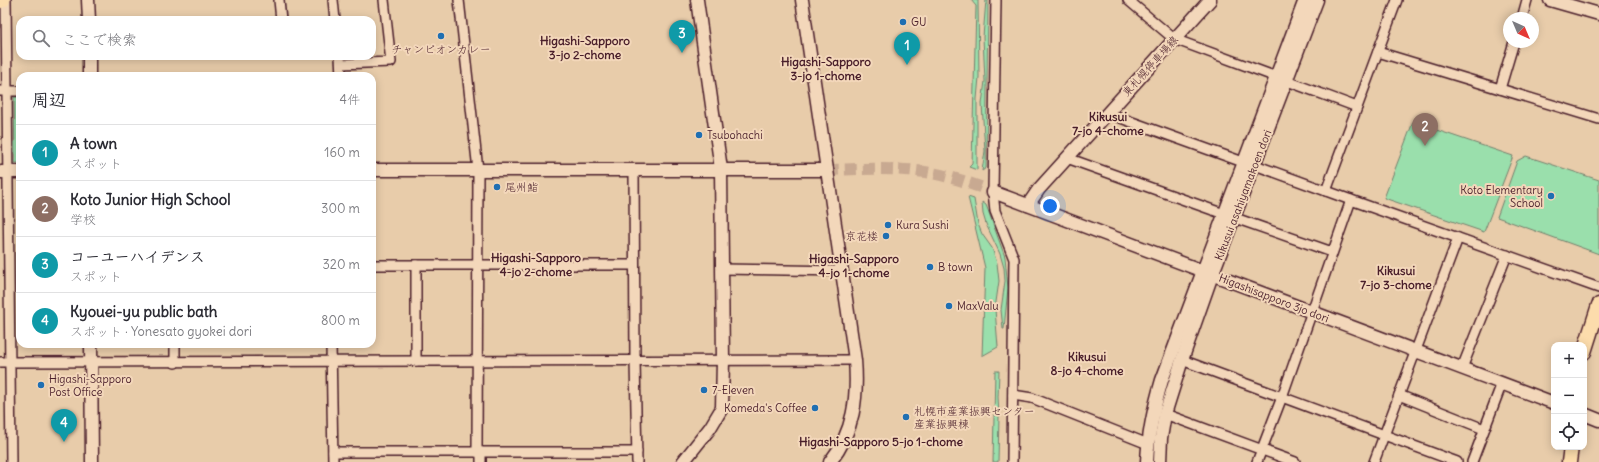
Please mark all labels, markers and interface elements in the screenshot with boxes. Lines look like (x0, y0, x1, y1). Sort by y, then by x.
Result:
north arrow (1503, 12, 1539, 48)
place label: GU (911, 15, 926, 29)
search box (16, 16, 376, 60)
marker: GU (898, 17, 908, 27)
pin: 3 (669, 20, 695, 53)
icon: search (30, 27, 52, 49)
text: ここで検索 (62, 30, 137, 49)
marker: チャンピオンカレー (436, 31, 446, 41)
pin: 1 (894, 32, 920, 65)
district label: Higashi-Sapporo 3-jo 2-chome (540, 33, 630, 62)
street label: 東札幌停車場線 (1119, 33, 1181, 99)
place label: チャンピオンカレー (391, 42, 491, 56)
district label: Higashi-Sapporo 3-jo 1-chome (781, 54, 871, 83)
text: 周辺 (32, 89, 66, 111)
text: 4件 (339, 91, 360, 108)
district label: Kikusui 7-jo 4-chome (1072, 109, 1144, 138)
pin: 2 (1412, 113, 1438, 146)
place label: Tsubohachi (707, 128, 763, 142)
street label: Kikusui asahiyamakoen dori (1212, 128, 1274, 262)
marker: Tsubohachi (694, 130, 704, 140)
text: A town (70, 134, 117, 153)
text: 1 (42, 144, 48, 161)
text: 160 m (324, 144, 360, 161)
text: スポット (70, 155, 122, 172)
place label: 尾州鮨 (505, 180, 538, 194)
marker: 尾州鮨 (492, 182, 502, 192)
place label: Koto Elementary School (1460, 183, 1543, 210)
text: Koto Junior High School (70, 190, 231, 209)
marker: Koto Elementary School (1546, 191, 1556, 201)
your location (1040, 196, 1060, 216)
text: 2 (41, 200, 49, 217)
text: 300 m (321, 200, 360, 217)
text: 学校 (70, 211, 96, 228)
place label: Kura Sushi (896, 218, 949, 232)
marker: Kura Sushi (883, 220, 893, 230)
place label: 京花楼 (845, 229, 878, 243)
marker: 京花楼 (881, 231, 891, 241)
text: コーユーハイデンス (70, 247, 205, 266)
district label: Higashi-Sapporo 4-jo 2-chome (491, 250, 581, 279)
district label: Higashi-Sapporo 4-jo 1-chome (809, 251, 899, 280)
text: 3 (41, 256, 49, 273)
text: 320 m (322, 256, 360, 273)
place label: B town (938, 260, 973, 274)
marker: B town (925, 262, 935, 272)
district label: Kikusui 7-jo 3-chome (1360, 263, 1432, 292)
text: スポット (70, 268, 122, 285)
street label: Higashisapporo 3jo dori (1217, 271, 1331, 325)
place label: MaxValu (957, 299, 999, 313)
marker: MaxValu (944, 301, 954, 311)
text: Kyouei-yu public bath (70, 302, 218, 321)
text: 4 (41, 312, 49, 329)
text: 800 m (321, 312, 360, 329)
text: スポット · Yonesato gyokei dori (70, 323, 252, 340)
map controls (1551, 342, 1587, 450)
button: + (1551, 342, 1587, 378)
district label: Kikusui 8-jo 4-chome (1050, 349, 1124, 378)
place label: Higashi-Sapporo Post Office (49, 372, 132, 399)
button: − (1551, 378, 1587, 414)
marker: Higashi-Sapporo Post Office (36, 380, 46, 390)
place label: 7-Eleven (712, 383, 754, 397)
marker: 7-Eleven (699, 385, 709, 395)
place label: Komeda's Coffee (724, 401, 807, 415)
marker: Komeda's Coffee (810, 403, 820, 413)
place label: 札幌市産業振興センター 産業振興棟 (914, 404, 1035, 431)
pin: 4 (51, 409, 77, 442)
marker: 札幌市産業振興センター 産業振興棟 (901, 412, 911, 422)
button: locate (1551, 414, 1587, 450)
district label: Higashi-Sapporo 5-jo 1-chome (799, 434, 964, 450)

